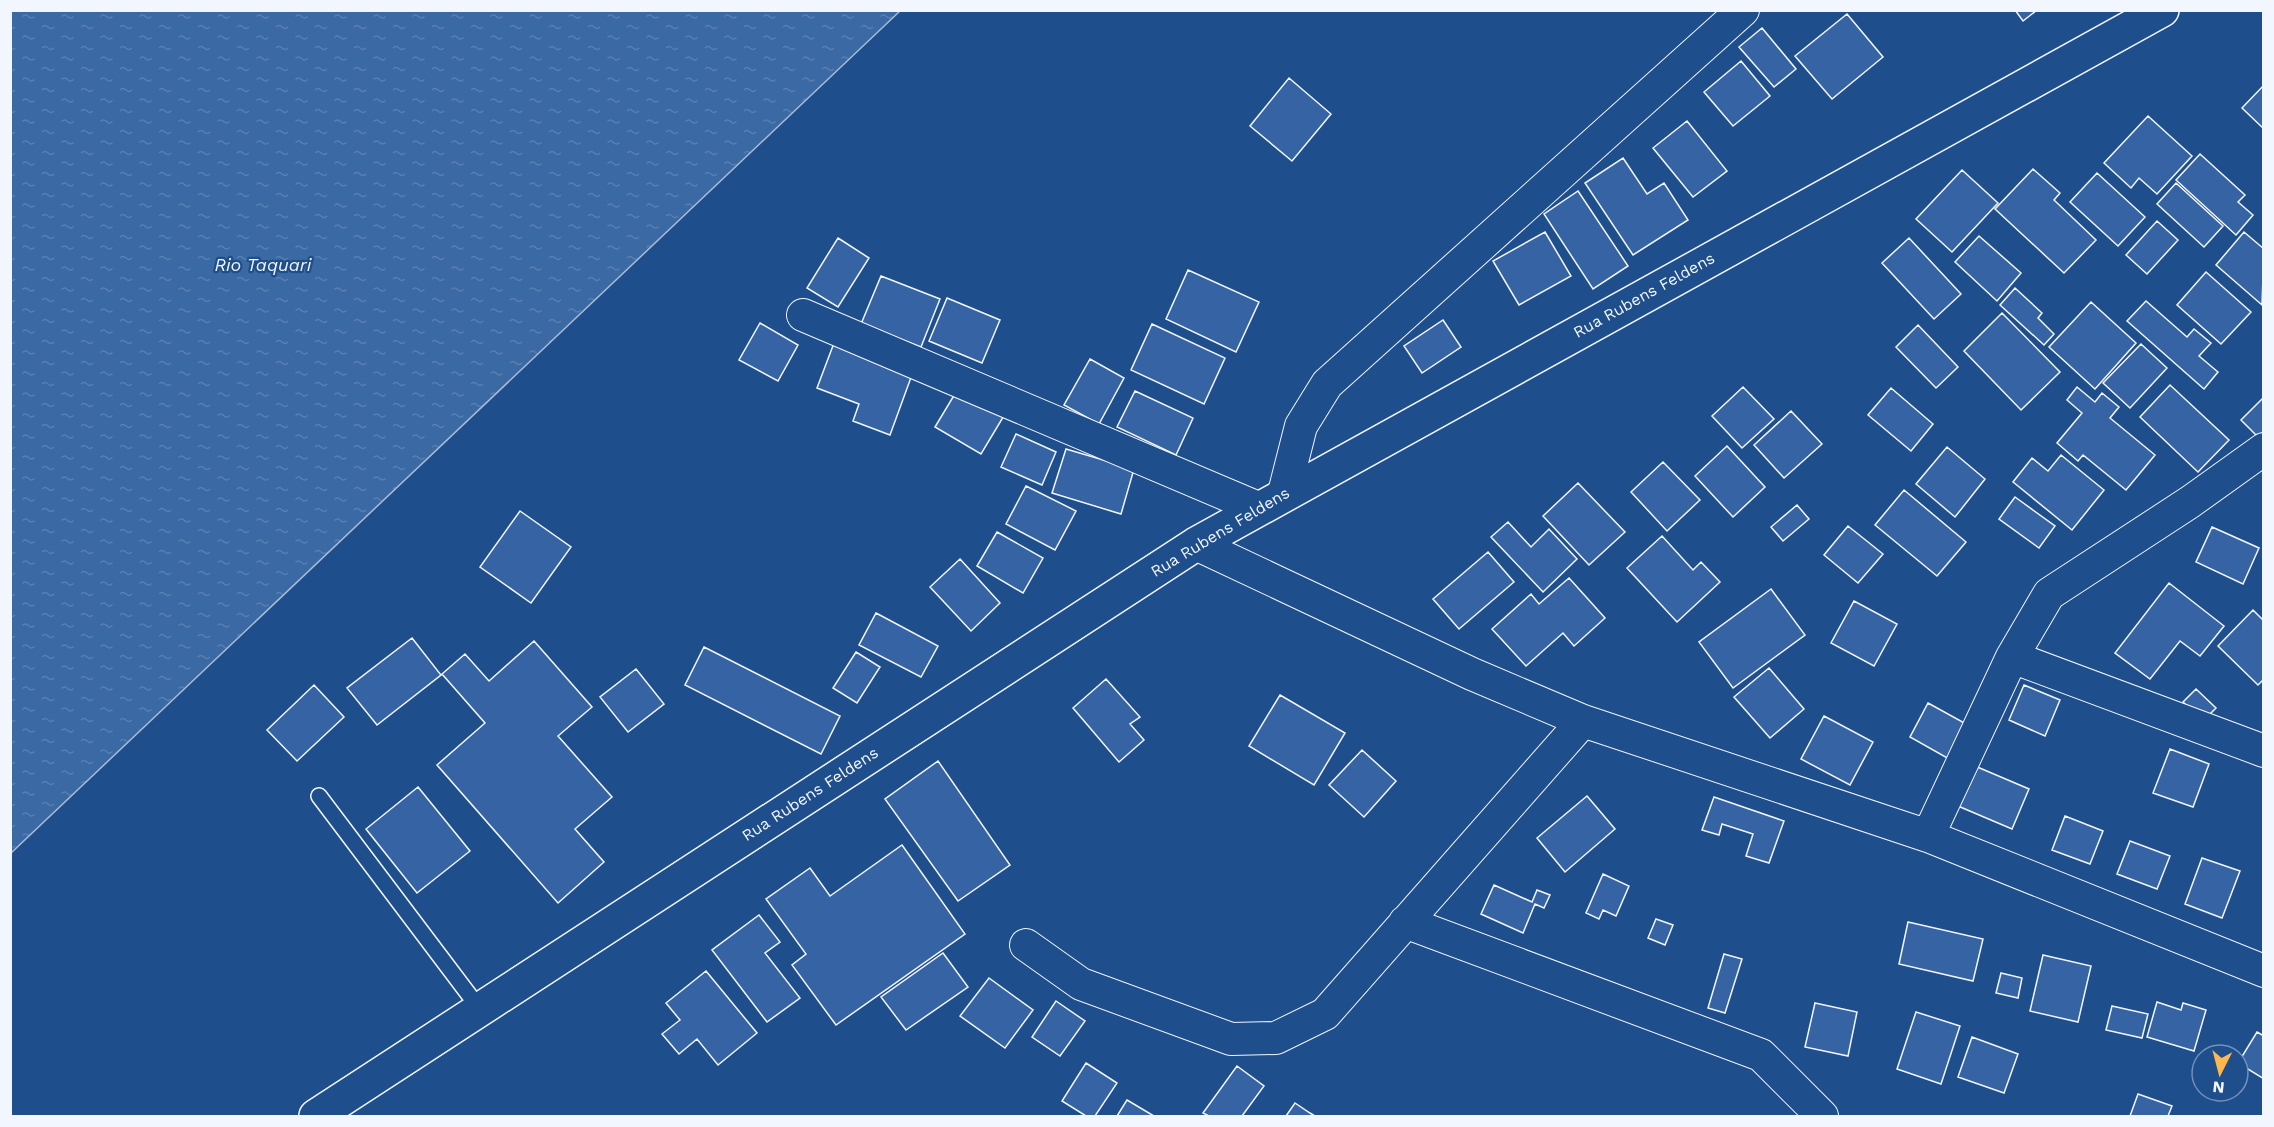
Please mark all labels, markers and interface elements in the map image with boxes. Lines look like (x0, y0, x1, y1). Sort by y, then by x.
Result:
street label: Rua Rubens Feldens (1570, 248, 1718, 342)
water label: Rio Taquari (215, 254, 313, 275)
street label: Rua Rubens Feldens (1147, 483, 1293, 581)
street label: Rua Rubens Feldens (738, 743, 882, 845)
north arrow (2190, 1043, 2250, 1103)
text: N (2212, 1077, 2225, 1097)

